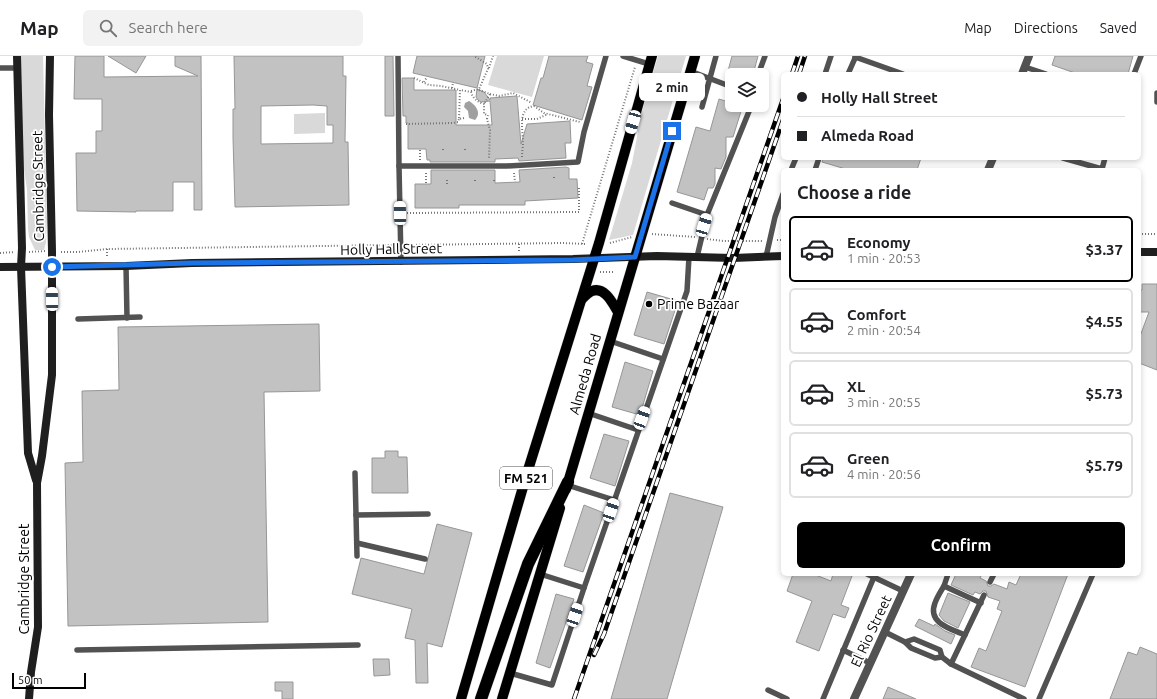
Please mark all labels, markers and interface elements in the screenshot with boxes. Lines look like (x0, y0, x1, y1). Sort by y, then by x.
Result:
search box (83, 10, 363, 46)
text: Map (20, 17, 59, 39)
icon: search (97, 17, 119, 39)
text: Search here (129, 19, 208, 36)
text: Map (964, 20, 992, 36)
text: Directions (1014, 20, 1078, 36)
text: Saved (1100, 20, 1137, 36)
map controls (725, 68, 769, 112)
button: layers (725, 68, 769, 112)
callout: 2 min (639, 73, 705, 101)
text: 2 min (656, 80, 688, 94)
text: Holly Hall Street (821, 89, 938, 106)
car (624, 109, 642, 135)
route end (663, 122, 681, 140)
text: Almeda Road (821, 127, 914, 144)
street label: Cambridge Street (29, 130, 47, 242)
text: Choose a ride (797, 182, 911, 202)
car (394, 201, 406, 225)
car (695, 212, 713, 238)
icon: car (799, 231, 835, 267)
text: Economy (847, 234, 911, 251)
street label: Holly Hall Street (340, 240, 443, 258)
text: $3.37 (1085, 241, 1123, 258)
text: 1 min · 20:53 (847, 251, 921, 265)
route start (43, 258, 61, 276)
car (46, 287, 58, 311)
place label: Prime Bazaar (657, 296, 740, 312)
marker: Prime Bazaar (644, 299, 654, 309)
icon: car (799, 303, 835, 339)
text: Comfort (847, 306, 906, 323)
text: $4.55 (1085, 313, 1123, 330)
text: 2 min · 20:54 (847, 323, 921, 337)
street label: Almeda Road (566, 332, 604, 416)
icon: car (799, 375, 835, 411)
text: XL (847, 378, 865, 395)
text: $5.73 (1085, 385, 1123, 402)
text: 3 min · 20:55 (847, 395, 921, 409)
car (632, 405, 652, 431)
icon: car (799, 447, 835, 483)
text: Green (847, 450, 889, 467)
text: $5.79 (1085, 457, 1123, 474)
road number: FM 521 (500, 467, 552, 489)
text: 4 min · 20:56 (847, 467, 921, 481)
car (601, 497, 621, 523)
button: Confirm (797, 522, 1125, 568)
street label: Cambridge Street (16, 523, 32, 635)
street label: El Rio Street (847, 592, 895, 669)
car (566, 602, 584, 628)
scale bar (12, 671, 86, 690)
text: 50 m (18, 674, 42, 686)

